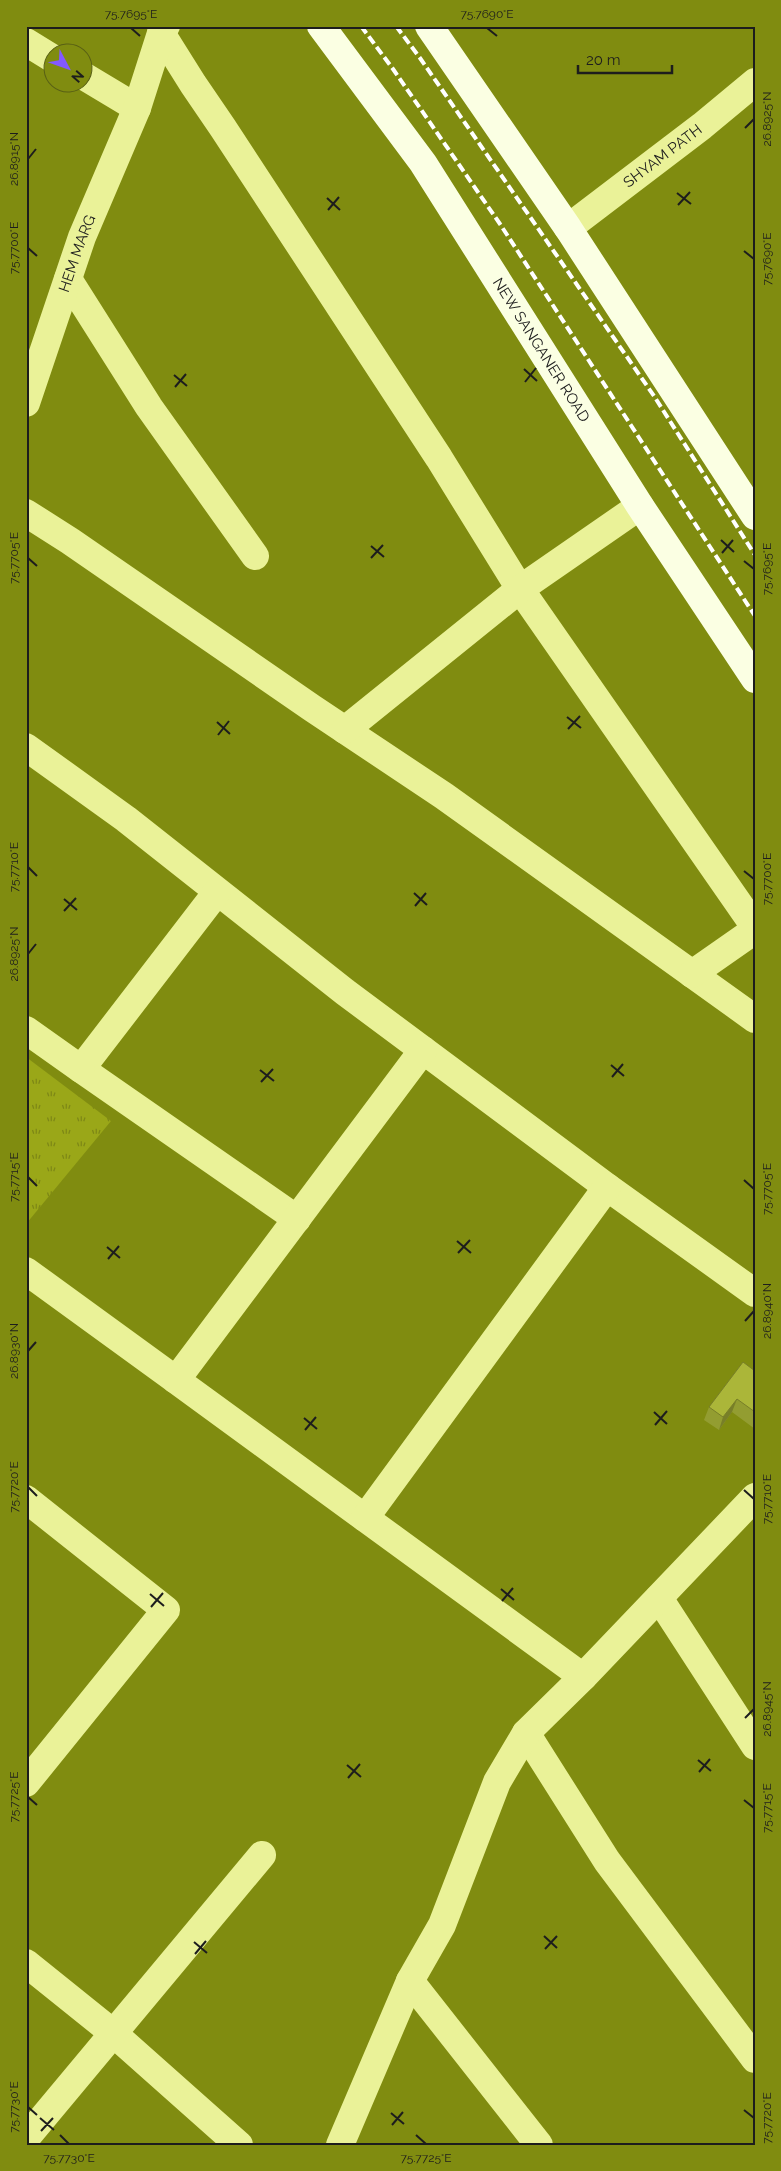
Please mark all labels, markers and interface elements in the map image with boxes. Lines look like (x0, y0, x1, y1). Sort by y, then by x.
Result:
text: 75.7695°E (105, 7, 157, 21)
text: 75.7690°E (460, 7, 514, 21)
north arrow (42, 42, 92, 92)
scale bar (578, 42, 672, 74)
text: 20 m (586, 51, 621, 69)
text: N (68, 67, 87, 86)
text: 26.8925°N (760, 91, 774, 147)
street label: SHYAM PATH (620, 120, 705, 192)
text: 26.8915°N (7, 132, 21, 186)
street label: HEM MARG (55, 212, 99, 295)
text: 75.7700°E (7, 222, 21, 274)
text: 75.7690°E (760, 232, 774, 286)
street label: NEW SANGANER ROAD (489, 274, 594, 426)
text: 75.7705°E (7, 532, 21, 584)
text: 75.7695°E (760, 543, 774, 595)
text: 75.7710°E (7, 842, 21, 892)
text: 75.7700°E (760, 853, 774, 905)
text: 26.8925°N (7, 926, 21, 982)
text: 75.7715°E (7, 1152, 21, 1202)
text: 75.7705°E (760, 1163, 774, 1215)
text: 26.8940°N (760, 1283, 774, 1339)
text: 26.8930°N (7, 1323, 21, 1379)
text: 75.7720°E (7, 1461, 21, 1513)
text: 75.7710°E (760, 1474, 774, 1524)
text: 26.8945°N (760, 1681, 774, 1737)
text: 75.7725°E (7, 1772, 21, 1822)
text: 75.7715°E (760, 1783, 774, 1833)
text: 75.7730°E (7, 2081, 21, 2133)
text: 75.7720°E (760, 2092, 774, 2144)
text: 75.7730°E (43, 2151, 95, 2165)
text: 75.7725°E (401, 2151, 451, 2165)

